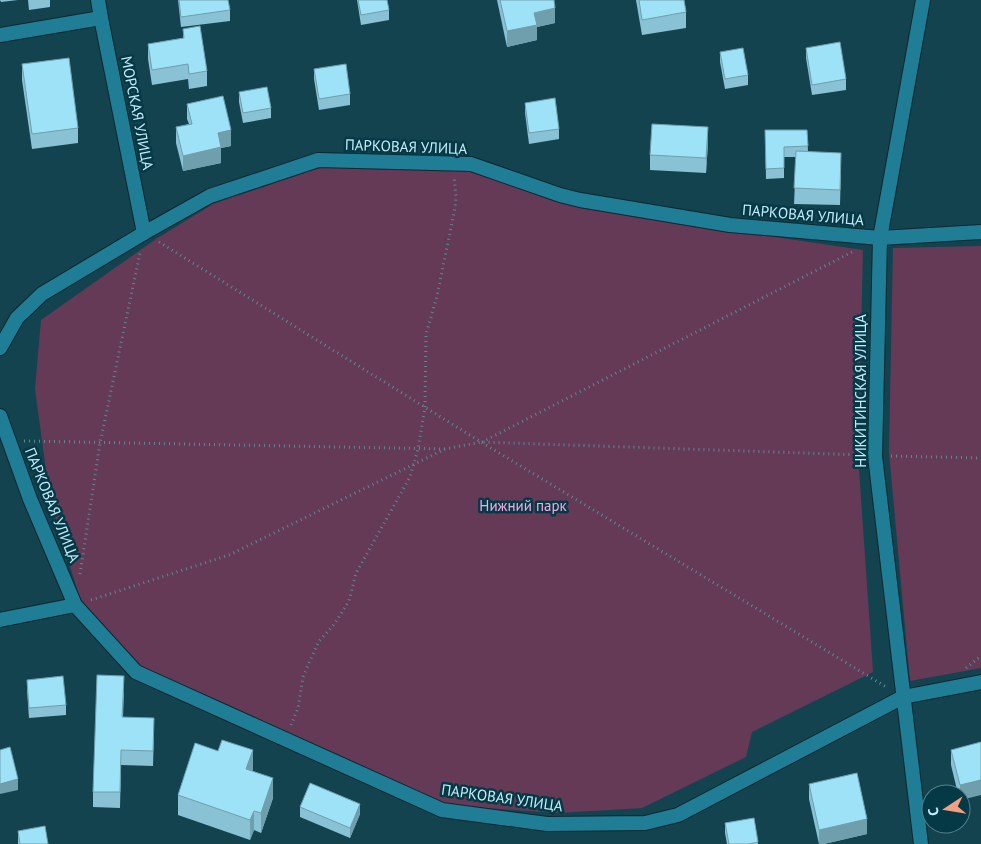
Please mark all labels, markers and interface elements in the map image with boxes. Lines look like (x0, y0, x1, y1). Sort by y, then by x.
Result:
street label: МОРСКАЯ УЛИЦА (117, 54, 158, 172)
street label: ПАРКОВАЯ УЛИЦА (345, 135, 468, 158)
street label: ПАРКОВАЯ УЛИЦА (741, 200, 865, 229)
street label: НИКИТИНСКАЯ УЛИЦА (851, 314, 870, 468)
street label: ПАРКОВАЯ УЛИЦА (21, 445, 84, 565)
park label: Нижний парк (479, 496, 568, 515)
street label: ПАРКОВАЯ УЛИЦА (440, 780, 564, 815)
north arrow (921, 784, 971, 834)
text: С (924, 806, 943, 817)

